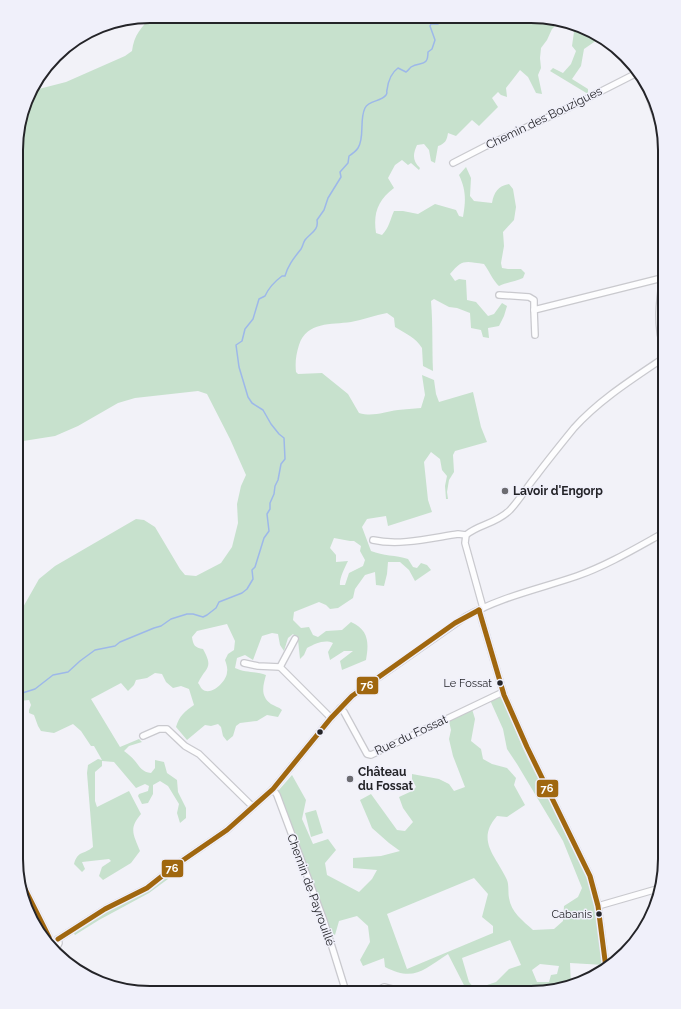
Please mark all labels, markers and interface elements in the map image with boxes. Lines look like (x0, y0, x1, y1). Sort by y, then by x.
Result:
street label: Chemin des Bouzigues (484, 84, 605, 152)
place label: Lavoir d'Engorp (513, 484, 603, 498)
marker: Lavoir d'Engorp (500, 486, 510, 496)
line badge: 76 (356, 676, 379, 695)
place label: Le Fossat (444, 677, 492, 690)
marker: Le Fossat (495, 678, 505, 688)
text: 76 (361, 679, 374, 692)
street label: Rue du Fossat (372, 712, 450, 758)
unlabelled marker (315, 727, 325, 737)
place label: Château du Fossat (358, 765, 414, 793)
marker: Château du Fossat (345, 774, 355, 784)
line badge: 76 (536, 779, 559, 798)
text: 76 (541, 782, 554, 795)
street label: Chemin de Payrouillé (284, 832, 338, 948)
line badge: 76 (161, 859, 184, 878)
text: 76 (166, 862, 179, 875)
place label: Cabanis (552, 908, 592, 921)
marker: Cabanis (594, 909, 604, 919)

